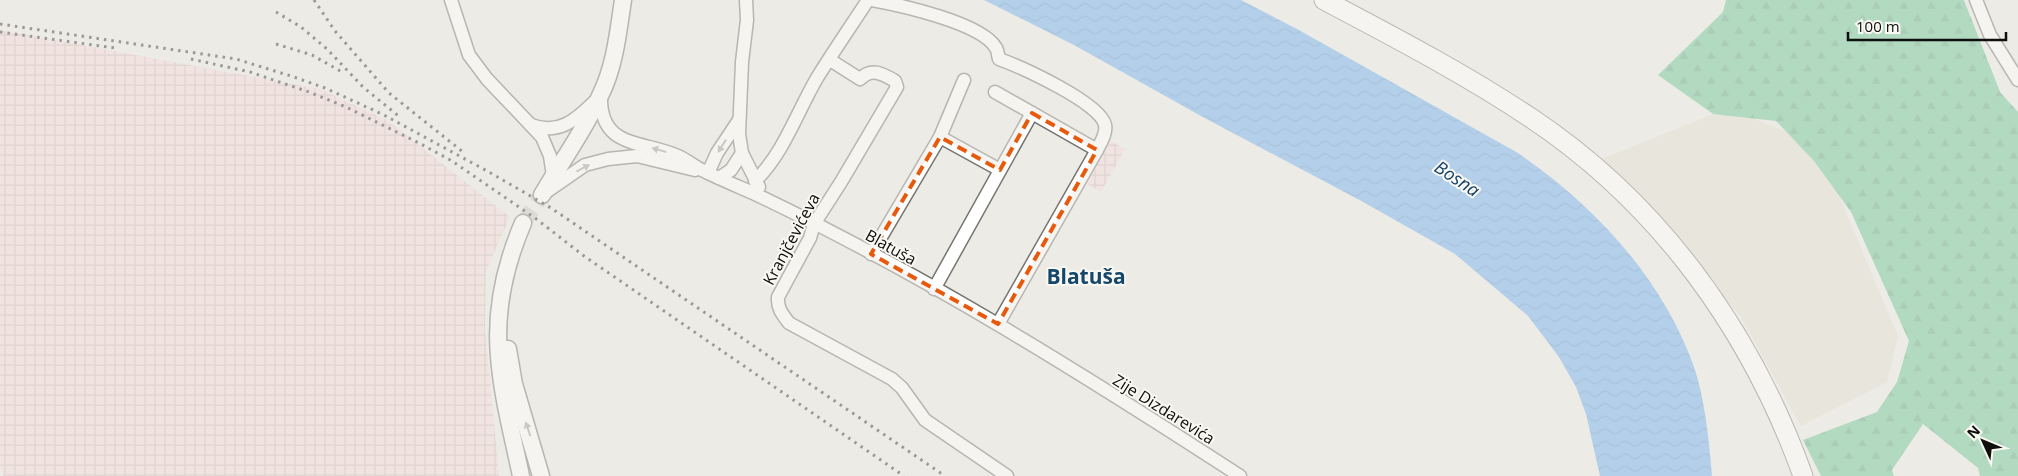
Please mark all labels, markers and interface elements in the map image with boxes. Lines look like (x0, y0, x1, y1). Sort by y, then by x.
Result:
scale bar (1848, 10, 2006, 42)
text: 100 m (1856, 16, 1900, 36)
one-way arrow (717, 139, 726, 152)
one-way arrow (652, 146, 667, 154)
water label: Bosna (1430, 155, 1485, 202)
one-way arrow (575, 164, 590, 172)
street label: Kranjčevićeva (758, 189, 824, 289)
street label: Blatuša (861, 224, 921, 270)
district label: Blatuša (1046, 262, 1126, 290)
street label: Zije Dizdarevića (1109, 369, 1219, 449)
north arrow (1958, 416, 2008, 466)
one-way arrow (524, 421, 532, 436)
text: N (1962, 421, 1984, 442)

